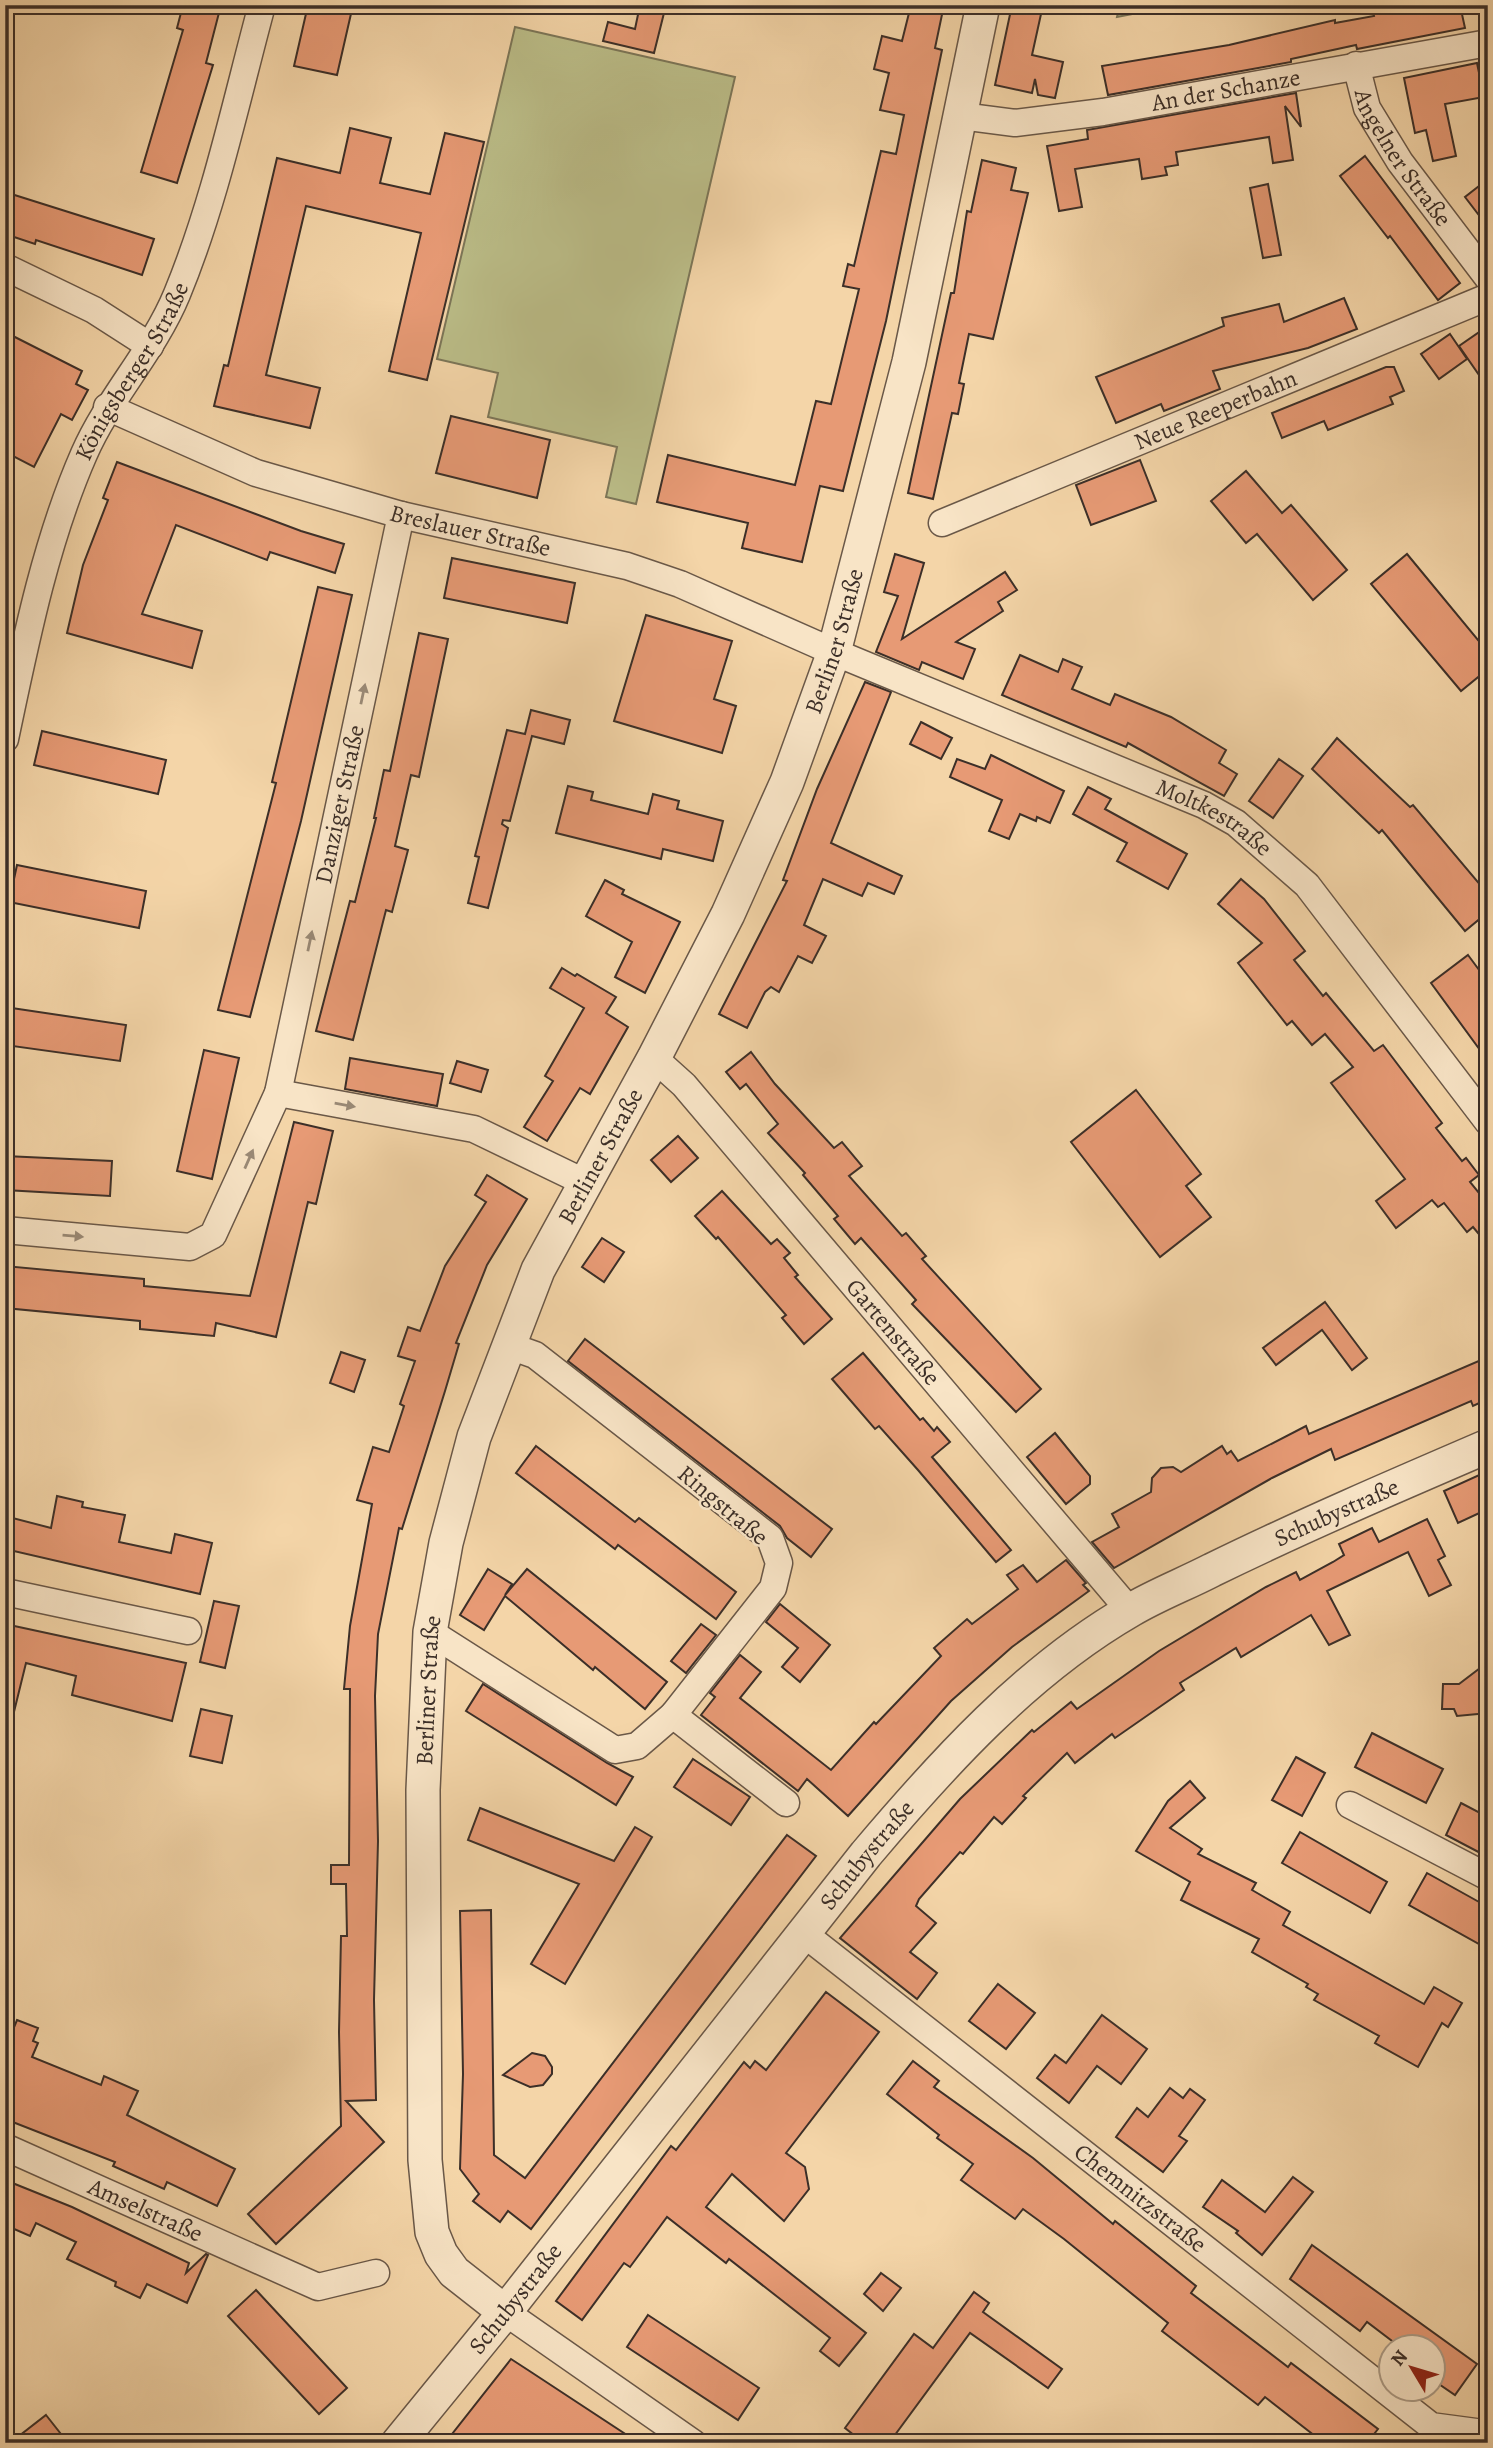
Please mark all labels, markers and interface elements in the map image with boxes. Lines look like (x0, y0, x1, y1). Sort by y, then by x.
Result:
street label: An der Schanze (1148, 61, 1303, 119)
street label: Angelner Straße (1347, 85, 1459, 233)
street label: Königsberger Straße (67, 277, 196, 466)
street label: Neue Reeperbahn (1129, 362, 1302, 458)
street label: Breslauer Straße (386, 497, 554, 564)
street label: Berliner Straße (797, 565, 871, 718)
one-way arrow (357, 683, 368, 705)
street label: Danziger Straße (307, 722, 372, 887)
street label: Moltkestraße (1151, 771, 1279, 863)
one-way arrow (305, 930, 316, 952)
street label: Berliner Straße (550, 1083, 650, 1230)
one-way arrow (334, 1100, 356, 1111)
one-way arrow (243, 1149, 255, 1169)
one-way arrow (62, 1231, 84, 1242)
street label: Gartenstraße (839, 1272, 948, 1392)
street label: Ringstraße (671, 1458, 775, 1552)
street label: Schubystraße (1269, 1470, 1404, 1554)
street label: Berliner Straße (408, 1613, 449, 1766)
street label: Schubystraße (812, 1793, 921, 1917)
street label: Chemnitzstraße (1068, 2136, 1213, 2260)
street label: Amselstraße (82, 2170, 208, 2249)
street label: Schubystraße (461, 2236, 569, 2361)
north arrow (1378, 2332, 1448, 2402)
text: N (1385, 2345, 1414, 2372)

